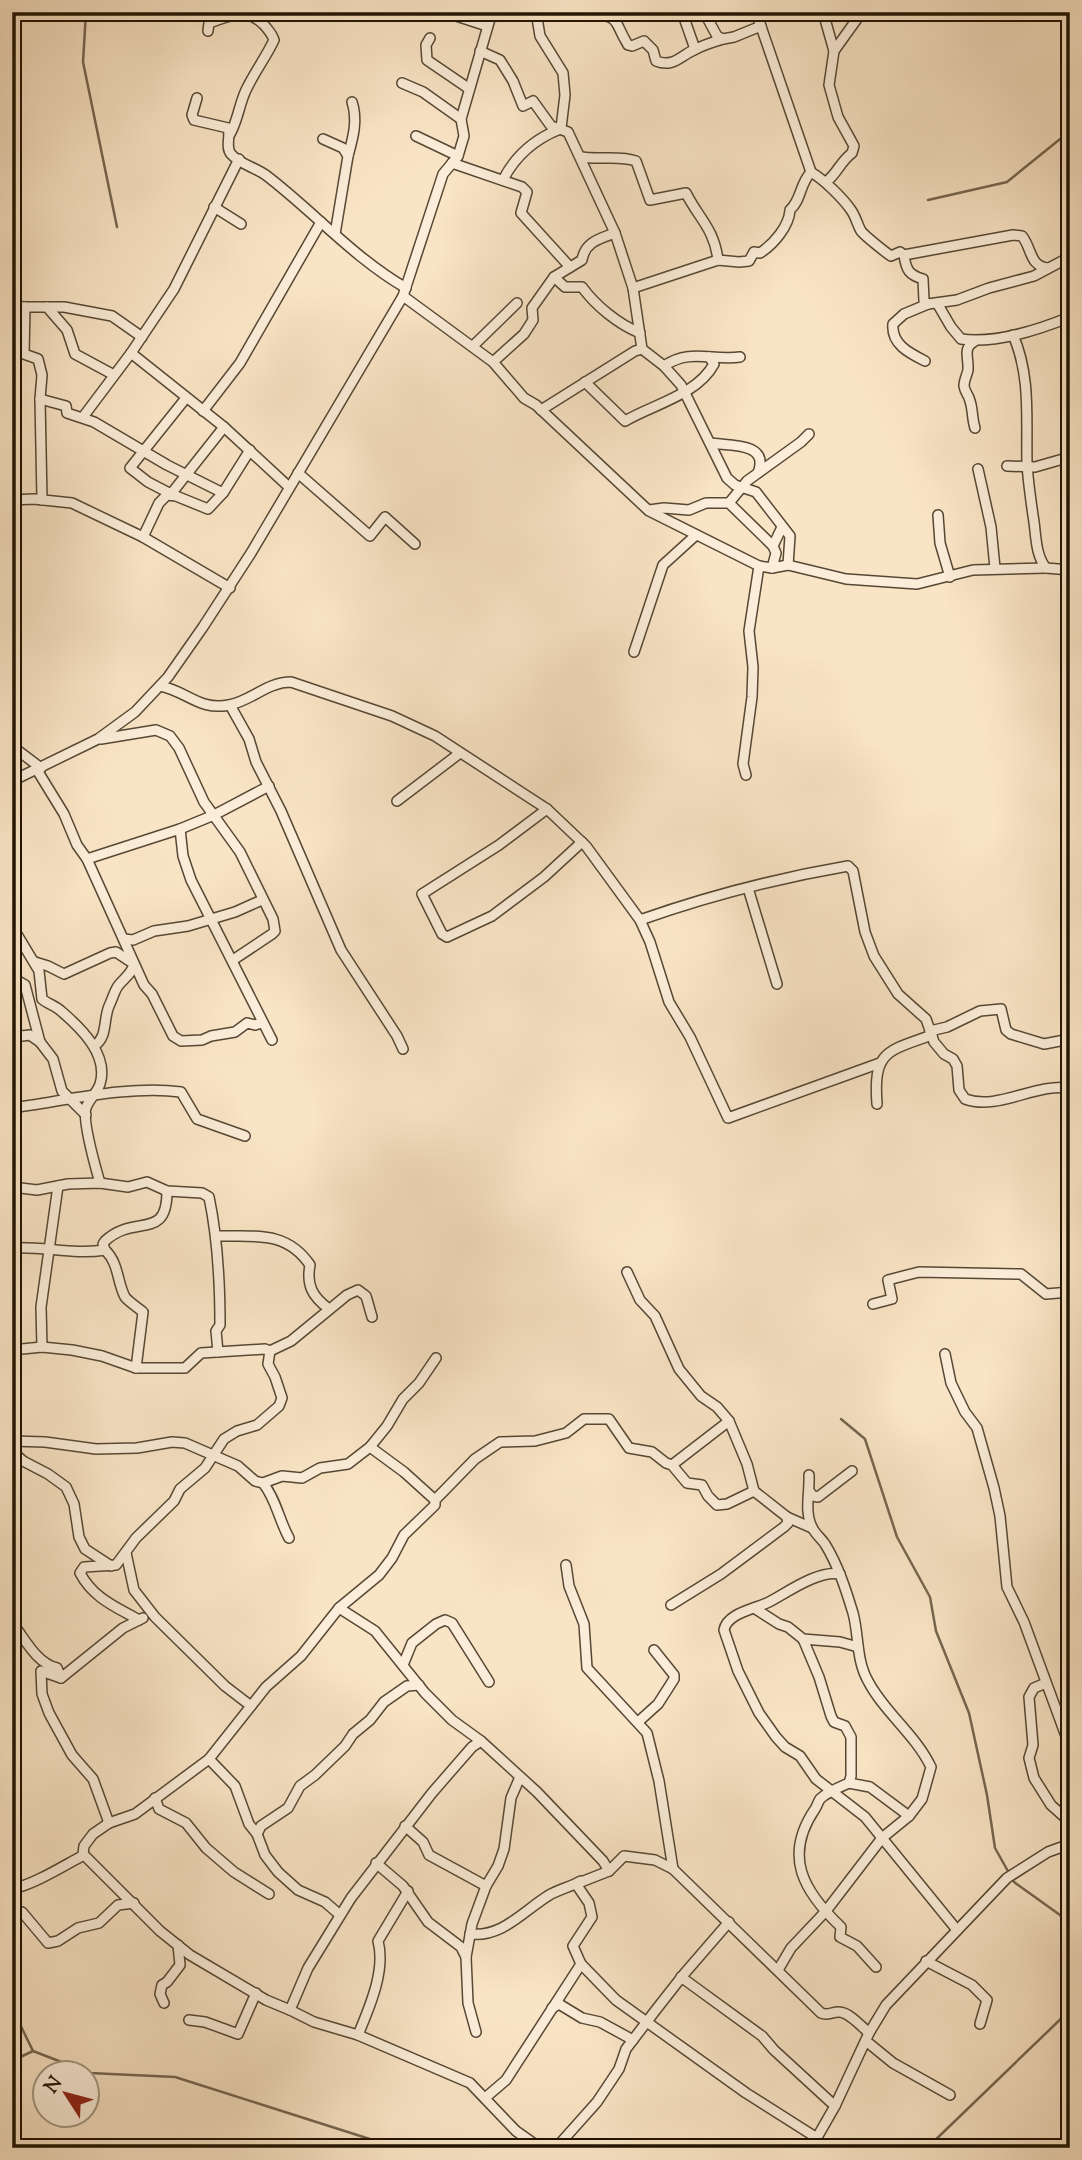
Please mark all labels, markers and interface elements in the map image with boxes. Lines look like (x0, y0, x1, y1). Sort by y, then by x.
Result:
north arrow (32, 2058, 102, 2128)
text: N (39, 2071, 70, 2100)

